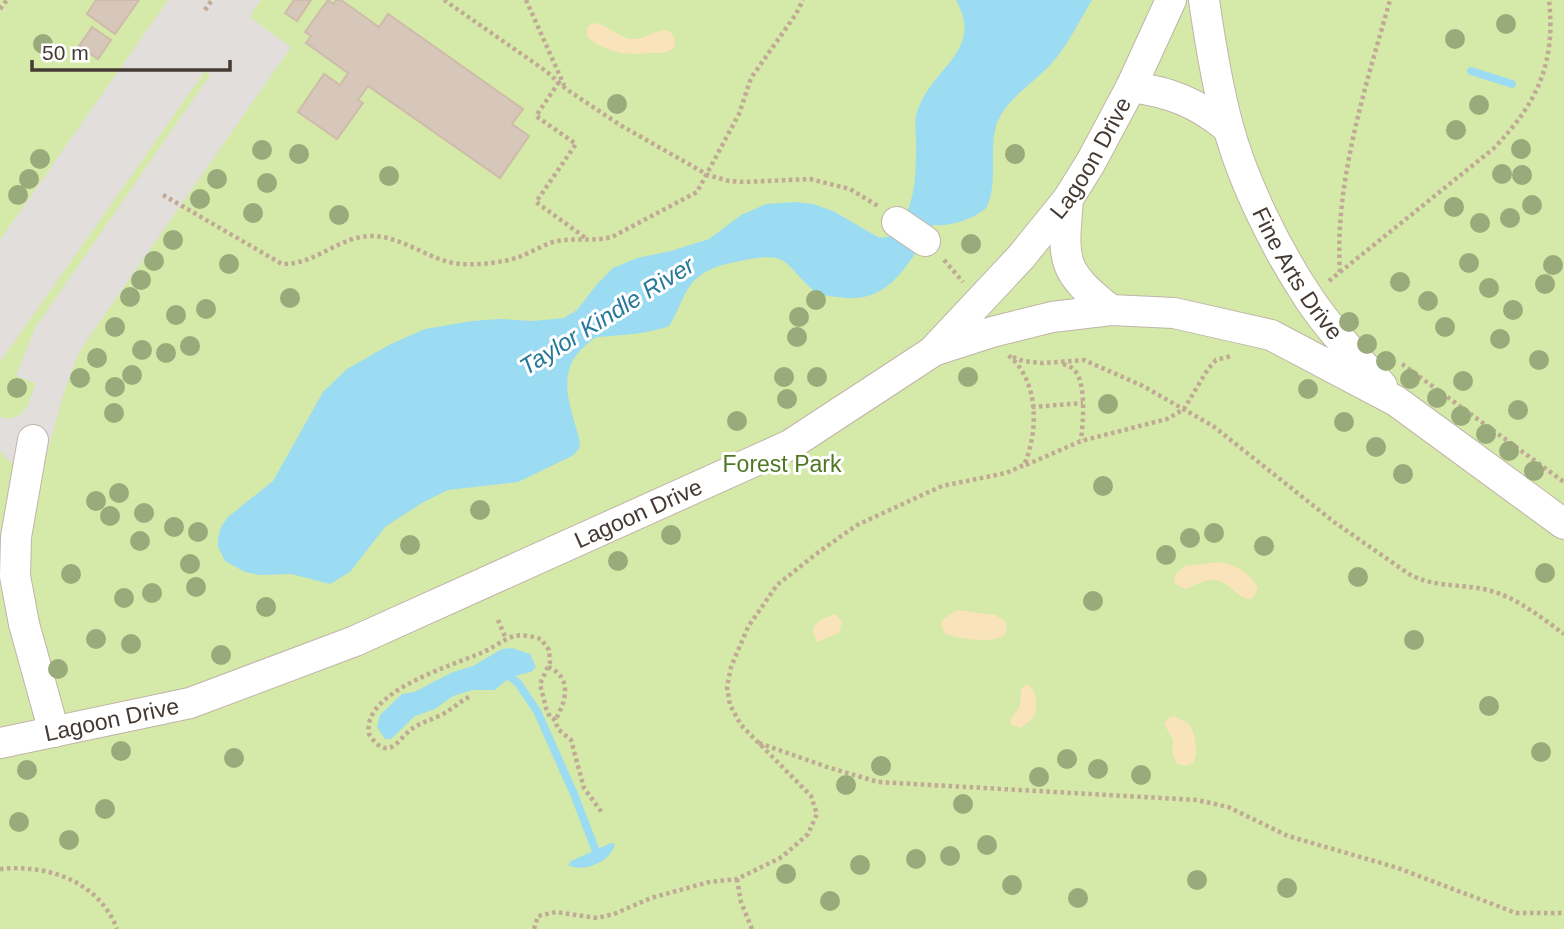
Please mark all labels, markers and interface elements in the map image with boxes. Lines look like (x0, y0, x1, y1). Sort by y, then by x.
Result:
scale bar (32, 28, 229, 72)
text: 50 m (42, 41, 89, 64)
street label: Lagoon Drive (1044, 93, 1136, 224)
street label: Fine Arts Drive (1247, 203, 1348, 345)
water label: Taylor Kindle River (515, 250, 700, 380)
park label: Forest Park (723, 451, 842, 477)
street label: Lagoon Drive (570, 473, 706, 553)
street label: Lagoon Drive (42, 693, 181, 746)

